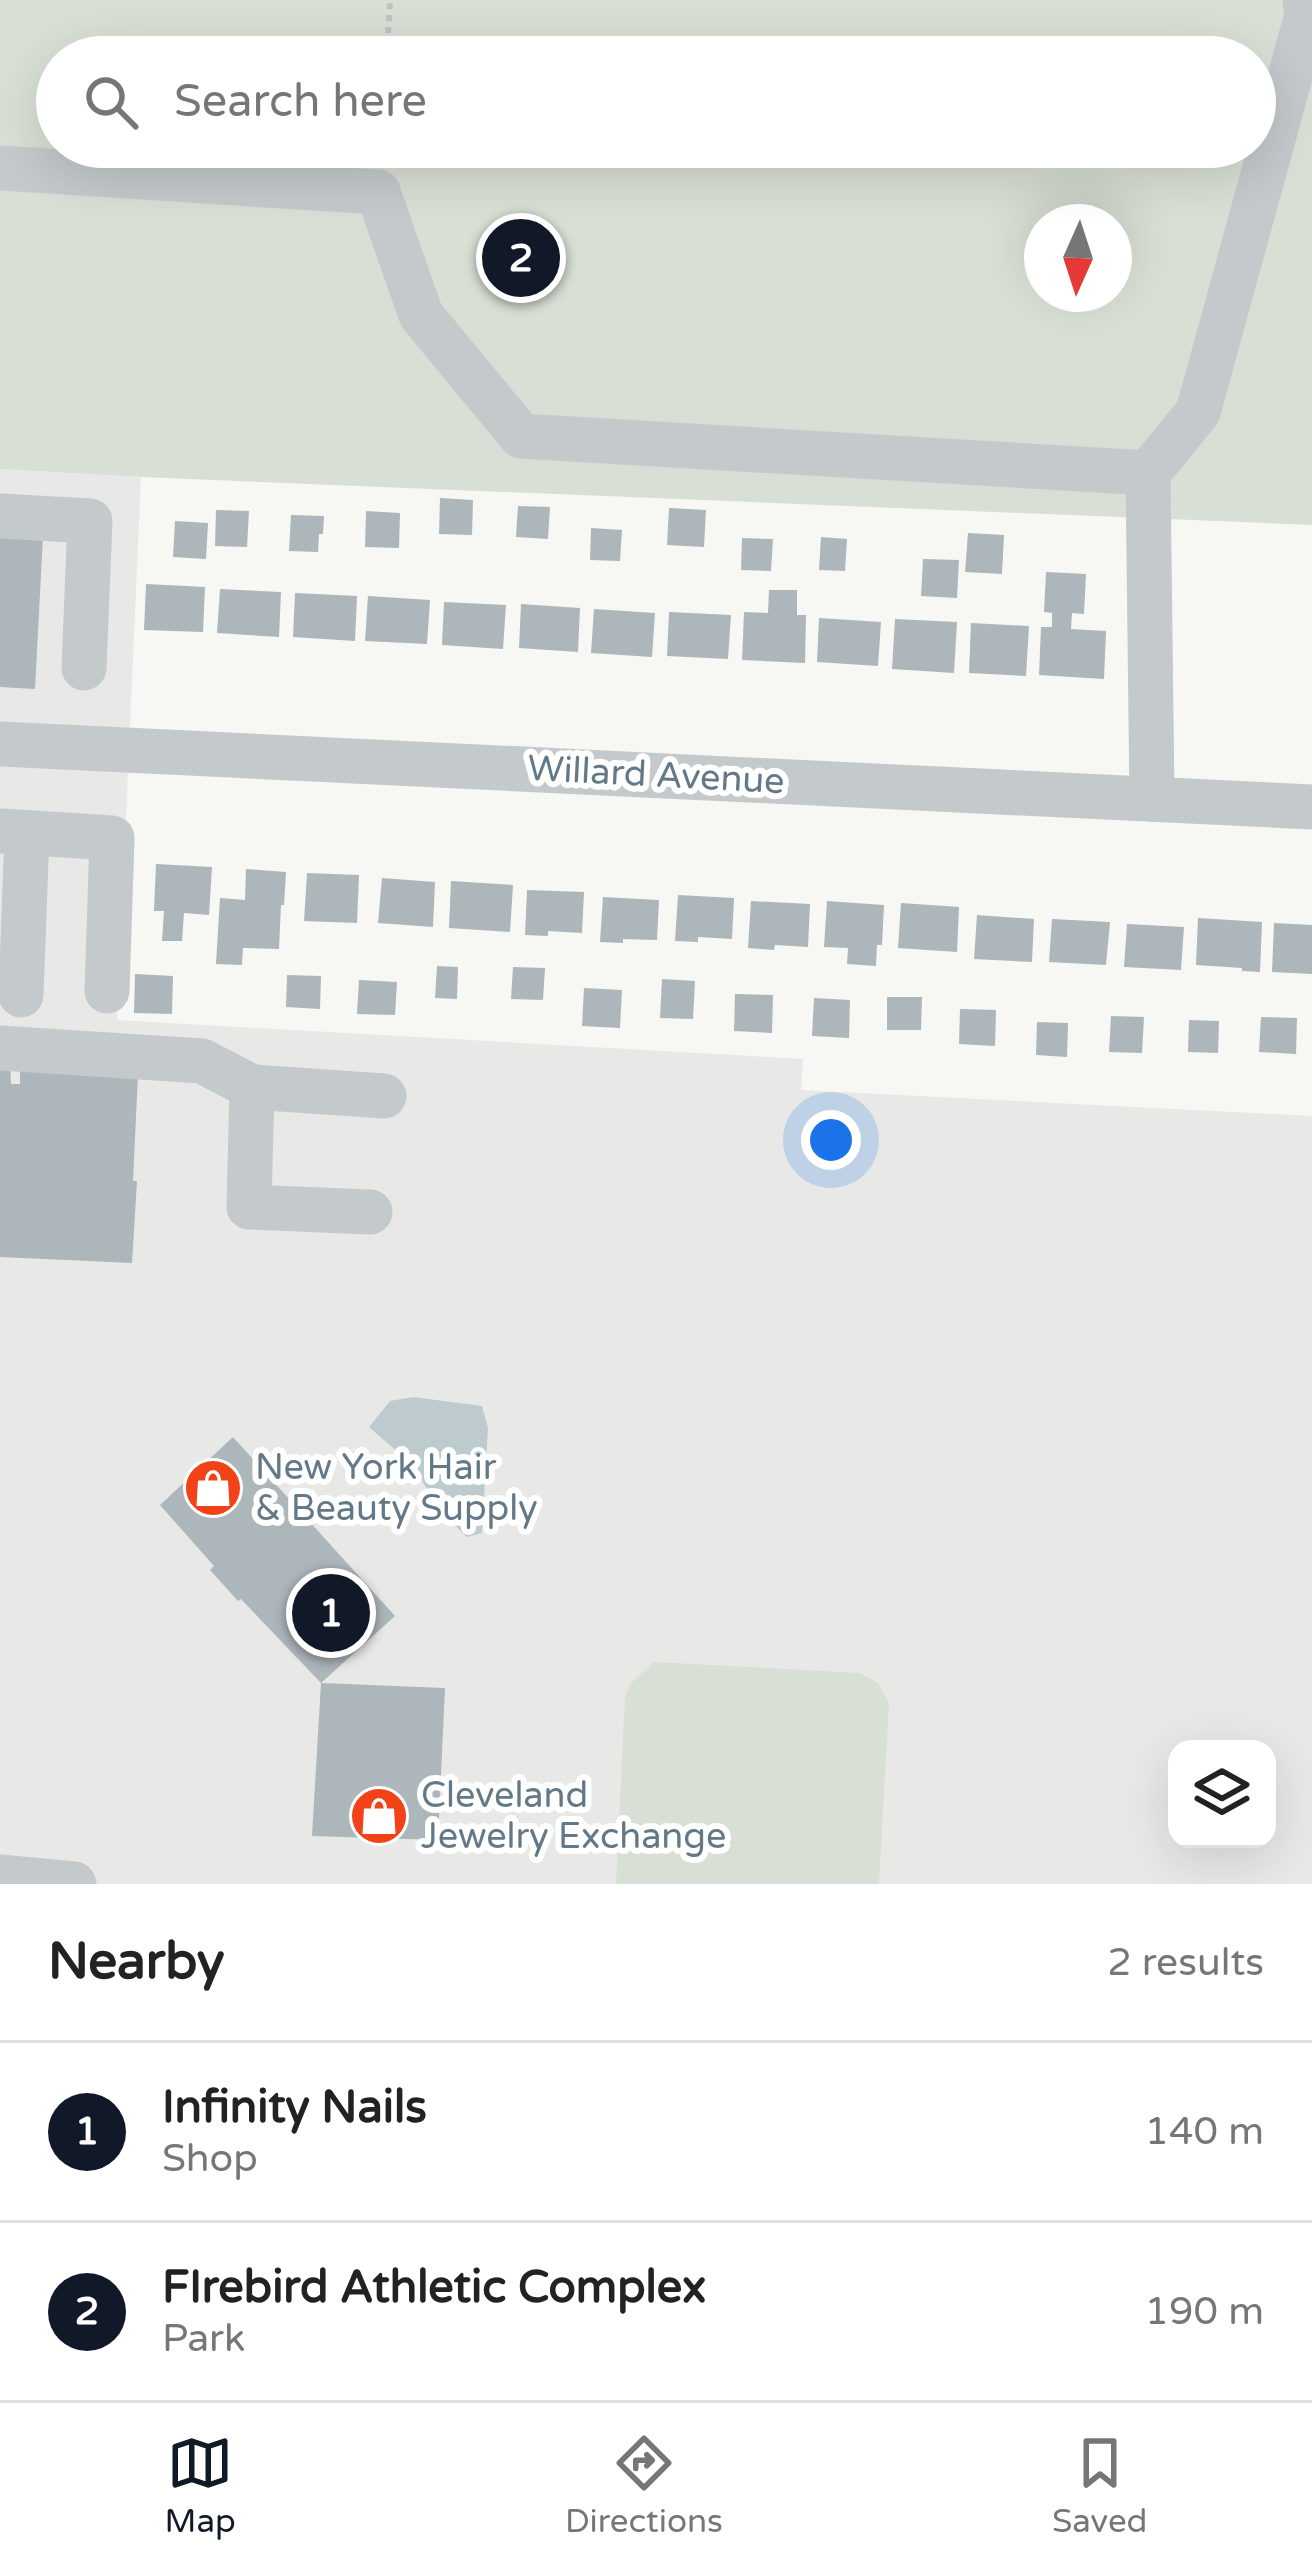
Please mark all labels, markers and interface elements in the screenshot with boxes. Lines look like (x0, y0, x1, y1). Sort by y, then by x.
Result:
search box (36, 36, 1276, 168)
icon: search (78, 69, 144, 135)
text: Search here (174, 75, 427, 129)
north arrow (1024, 204, 1132, 312)
pin: 2 (482, 213, 560, 303)
street label: Willard Avenue (526, 747, 786, 803)
your location (801, 1110, 861, 1170)
place label: New York Hair & Beauty Supply (255, 1446, 538, 1530)
shop icon: New York Hair & Beauty Supply (182, 1457, 244, 1519)
pin: 1 (292, 1568, 370, 1658)
map controls (1168, 1740, 1276, 1848)
button: layers (1168, 1740, 1276, 1848)
place label: Cleveland Jewelry Exchange (421, 1774, 726, 1858)
shop icon: Cleveland Jewelry Exchange (348, 1785, 410, 1847)
text: Nearby (48, 1931, 225, 1993)
text: 2 results (1107, 1939, 1264, 1986)
text: Infinity Nails (162, 2081, 427, 2135)
text: 1 (75, 2108, 99, 2155)
text: 140 m (1145, 2108, 1264, 2155)
text: Shop (162, 2135, 258, 2182)
text: FIrebird Athletic Complex (162, 2261, 706, 2315)
text: 2 (75, 2288, 99, 2335)
text: 190 m (1145, 2288, 1264, 2335)
text: Park (162, 2315, 245, 2362)
tab: Map (165, 2430, 236, 2541)
tab: Directions (565, 2430, 723, 2541)
tab: Saved (1052, 2430, 1147, 2541)

